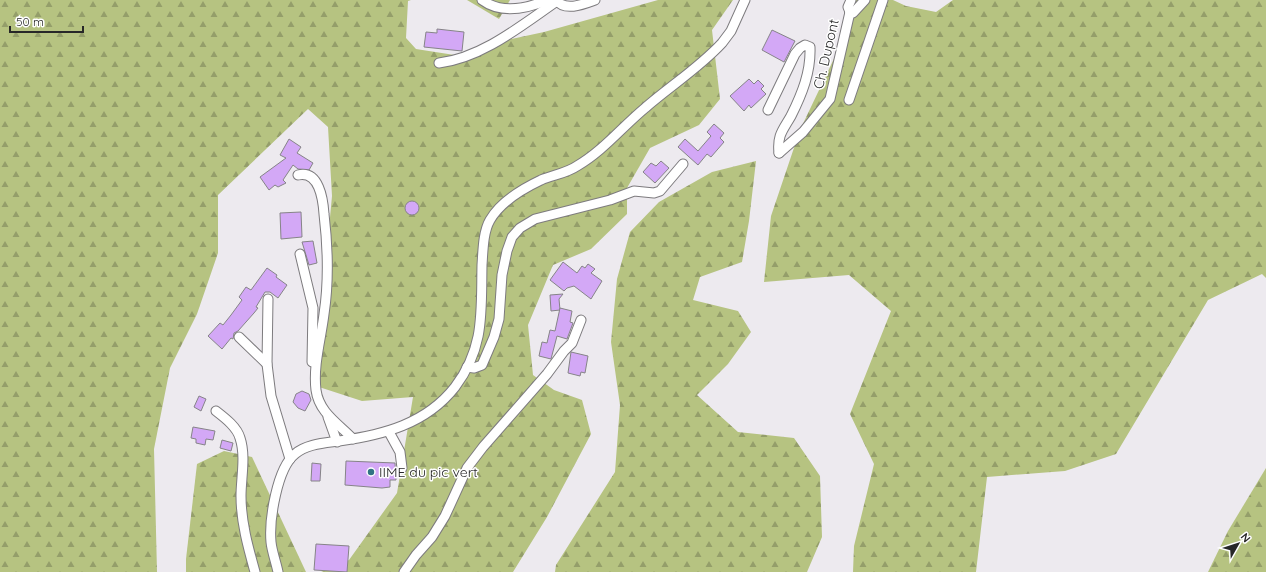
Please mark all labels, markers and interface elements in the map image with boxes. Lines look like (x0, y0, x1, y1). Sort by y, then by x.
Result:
scale bar (10, 8, 83, 34)
text: 50 m (16, 14, 44, 29)
street label: Ch. Dupont (809, 17, 843, 91)
place label: IIME du pic vert (379, 463, 478, 481)
marker: IIME du pic vert (366, 467, 376, 477)
north arrow (1218, 524, 1258, 564)
text: N (1238, 530, 1254, 545)

